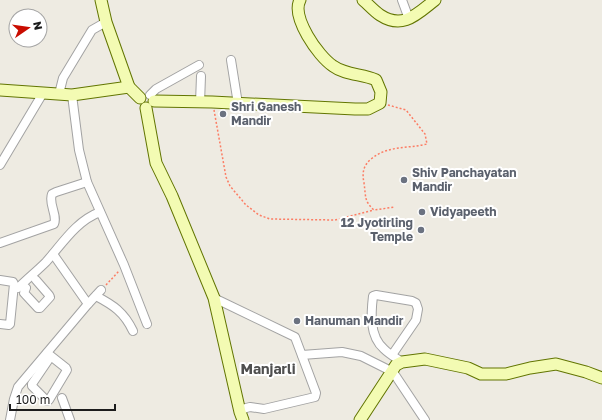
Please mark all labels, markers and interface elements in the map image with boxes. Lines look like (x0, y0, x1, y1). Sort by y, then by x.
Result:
north arrow (8, 8, 48, 48)
text: N (31, 20, 46, 31)
place label: Shri Ganesh Mandir (231, 99, 301, 128)
marker: Shri Ganesh Mandir (218, 109, 228, 119)
place label: Shiv Panchayatan Mandir (412, 165, 517, 194)
marker: Shiv Panchayatan Mandir (399, 175, 409, 185)
place label: Vidyapeeth (430, 204, 496, 219)
marker: Vidyapeeth (417, 207, 427, 217)
place label: 12 Jyotirling Temple (341, 215, 413, 244)
marker: 12 Jyotirling Temple (416, 225, 426, 235)
place label: Hanuman Mandir (305, 313, 404, 328)
marker: Hanuman Mandir (292, 316, 302, 326)
district label: Manjarli (241, 360, 296, 377)
scale bar (10, 386, 115, 412)
text: 100 m (16, 392, 50, 407)

